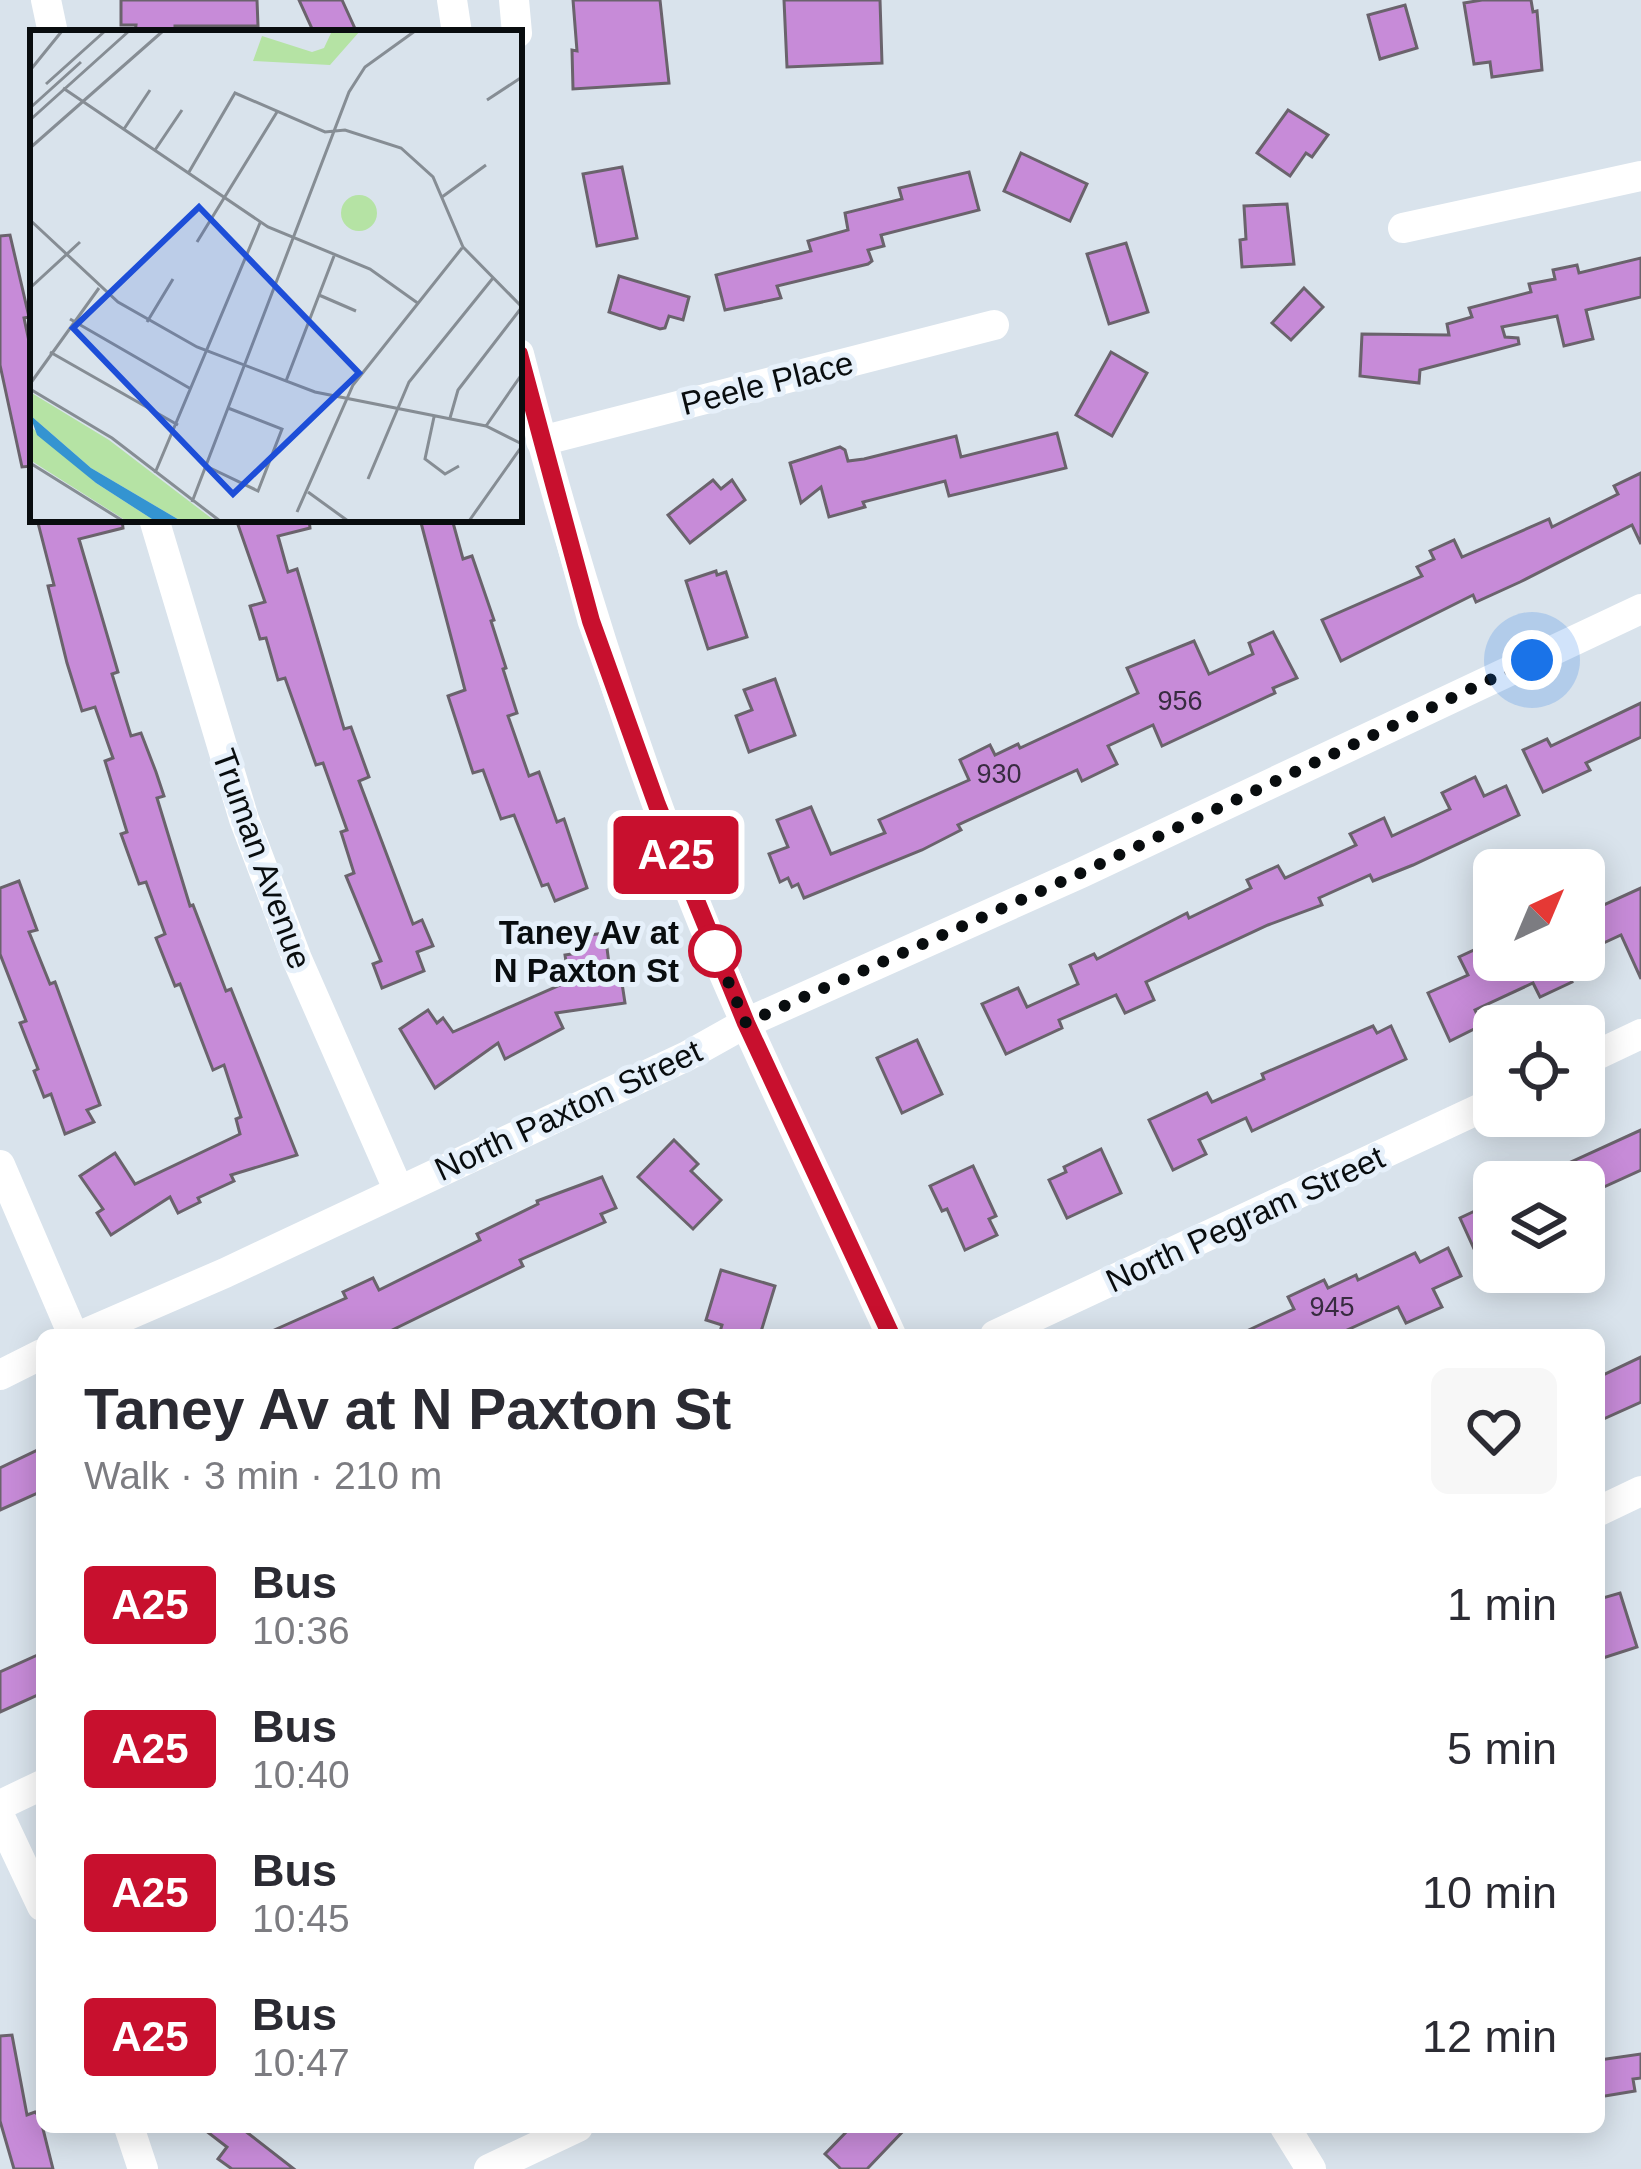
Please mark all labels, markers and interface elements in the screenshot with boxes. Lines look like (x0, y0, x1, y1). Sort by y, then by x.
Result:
inset map (30, 30, 522, 522)
street label: Peele Place (677, 344, 857, 422)
your location (1502, 630, 1562, 690)
house number: 956 (1157, 686, 1203, 716)
street label: Truman Avenue (205, 744, 319, 974)
house number: 930 (976, 759, 1022, 789)
line badge: A25 (607, 816, 745, 894)
text: A25 (637, 831, 715, 878)
north arrow (1473, 849, 1605, 981)
map controls (1473, 849, 1605, 1293)
place label: Taney Av at N Paxton St (494, 914, 679, 989)
marker: Taney Av at N Paxton St (690, 926, 740, 976)
button: locate (1473, 1005, 1605, 1137)
street label: North Paxton Street (429, 1032, 707, 1188)
street label: North Pegram Street (1100, 1138, 1390, 1300)
button: layers (1473, 1161, 1605, 1293)
house number: 945 (1309, 1292, 1355, 1322)
button: heart (1431, 1368, 1557, 1494)
text: Taney Av at N Paxton St (84, 1377, 731, 1441)
text: Walk · 3 min · 210 m (84, 1454, 442, 1497)
text: Bus (252, 1557, 337, 1608)
text: 1 min (1447, 1579, 1557, 1630)
text: A25 (111, 1581, 189, 1628)
text: 10:36 (252, 1609, 350, 1652)
text: Bus (252, 1701, 337, 1752)
text: 5 min (1447, 1723, 1557, 1774)
text: A25 (111, 1725, 189, 1772)
text: 10:40 (252, 1753, 350, 1796)
text: Bus (252, 1845, 337, 1896)
text: 10 min (1422, 1867, 1557, 1918)
text: A25 (111, 1869, 189, 1916)
text: 10:45 (252, 1897, 350, 1940)
text: Bus (252, 1989, 337, 2040)
text: 12 min (1422, 2011, 1557, 2062)
text: A25 (111, 2013, 189, 2060)
text: 10:47 (252, 2041, 350, 2084)

